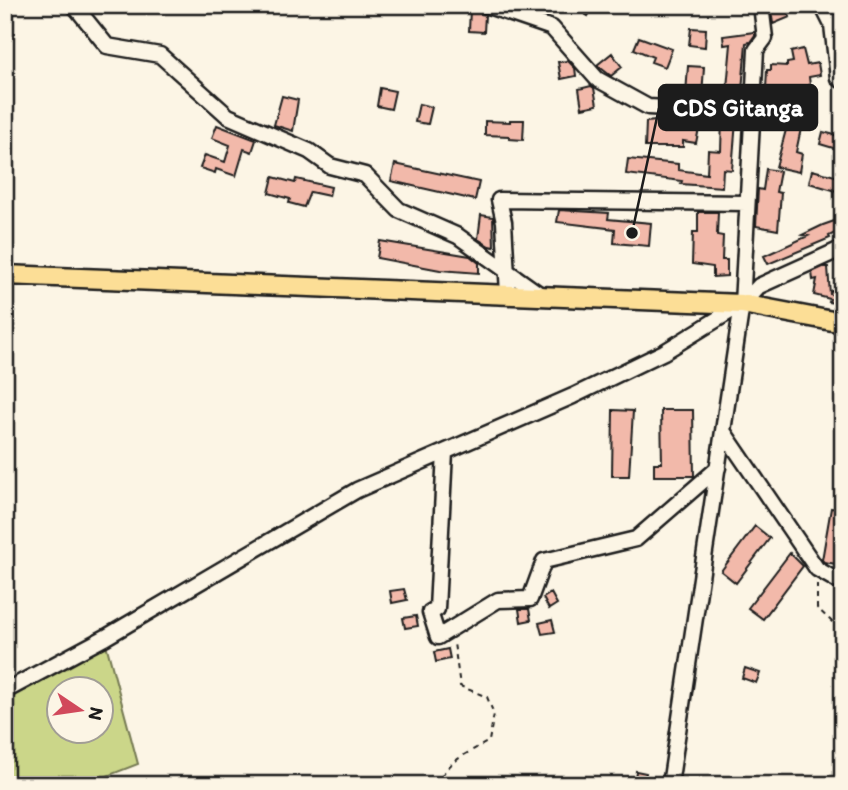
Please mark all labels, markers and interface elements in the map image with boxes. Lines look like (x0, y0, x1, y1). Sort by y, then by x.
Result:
callout: CDS Gitanga (659, 85, 817, 130)
text: CDS Gitanga (673, 93, 804, 123)
north arrow (46, 674, 116, 744)
text: N (83, 705, 109, 723)

